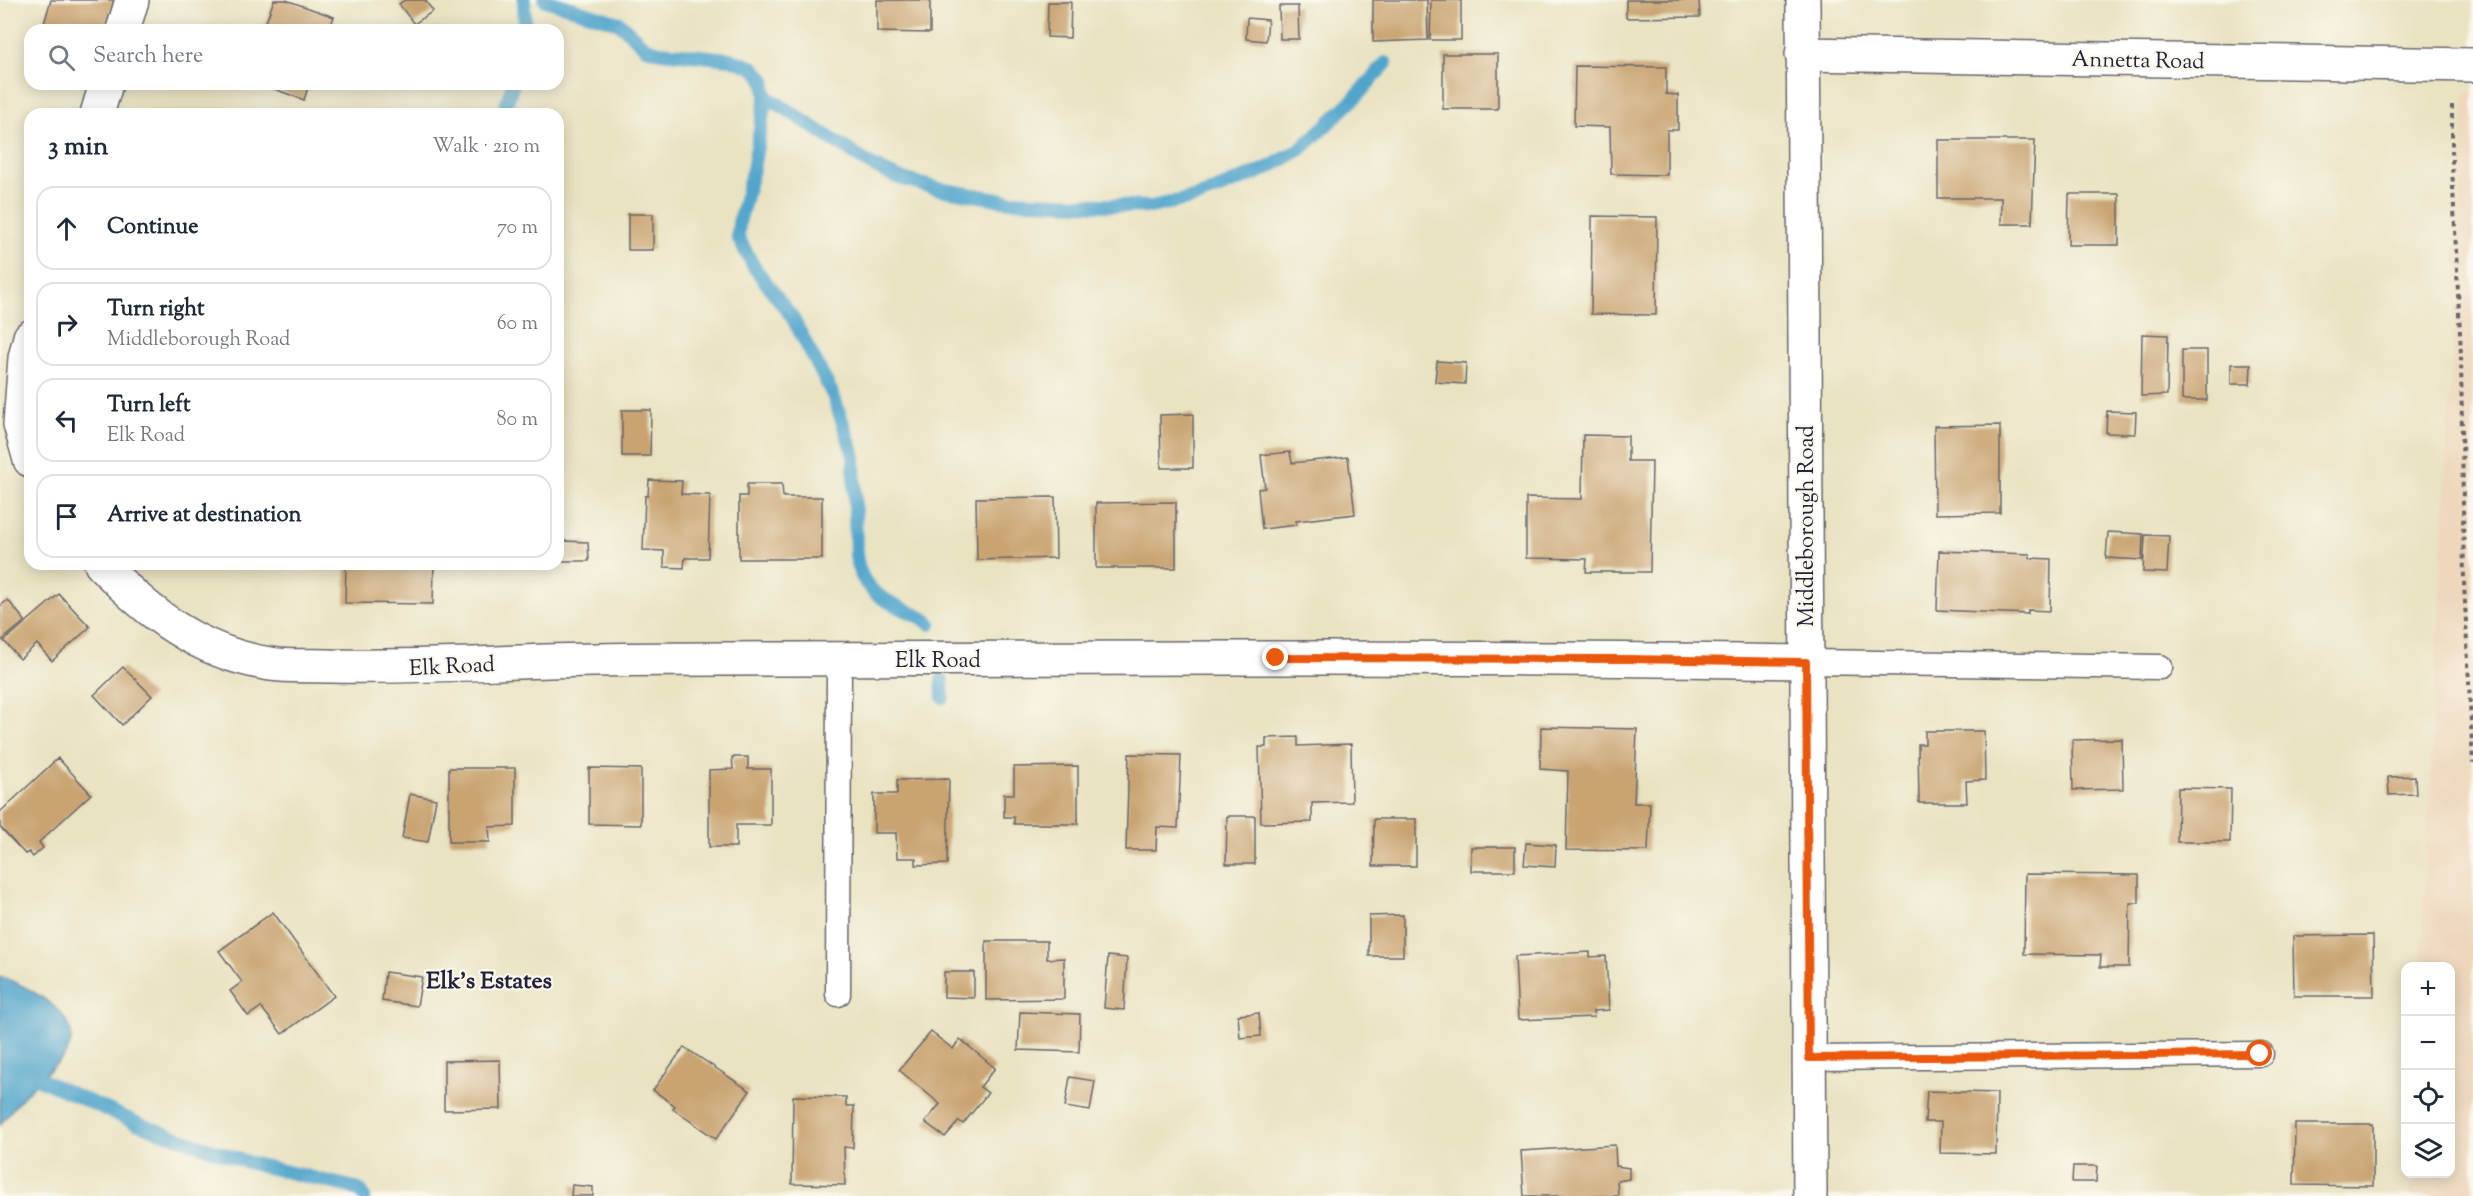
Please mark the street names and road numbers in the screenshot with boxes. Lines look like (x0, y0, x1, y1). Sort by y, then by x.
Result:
street label: Annetta Road (2071, 45, 2205, 79)
street label: Middleborough Road (1792, 425, 1824, 627)
street label: Elk Road (895, 646, 981, 678)
street label: Elk Road (408, 650, 496, 686)

